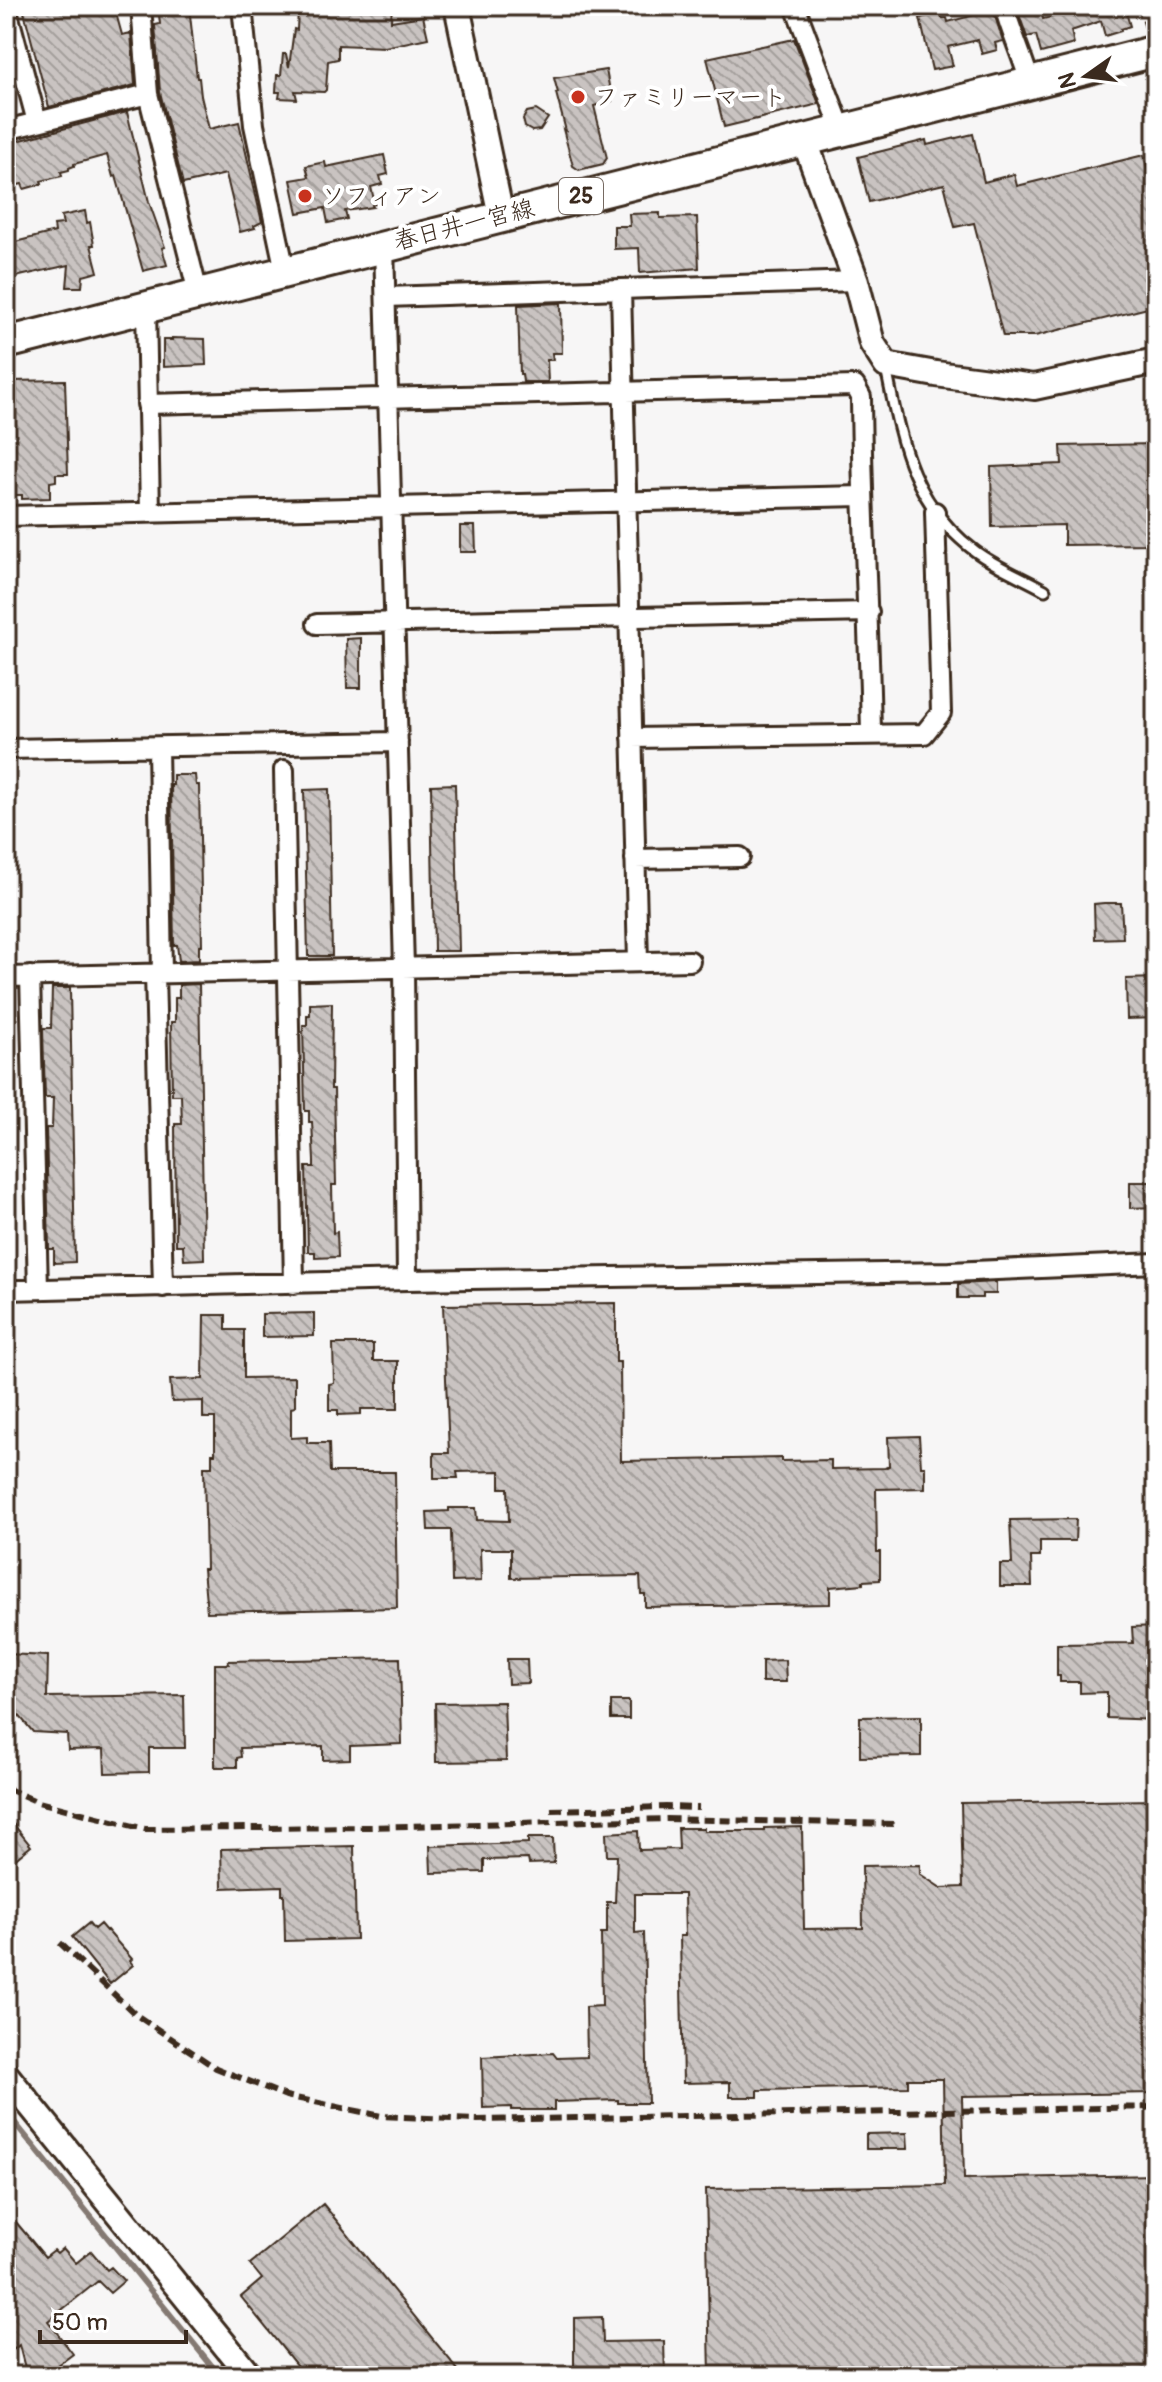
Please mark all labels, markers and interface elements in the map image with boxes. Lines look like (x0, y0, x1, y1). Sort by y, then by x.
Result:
north arrow (1046, 36, 1126, 116)
text: N (1052, 70, 1083, 91)
place label: ファミリーマート (594, 83, 786, 112)
marker: ファミリーマート (569, 88, 587, 106)
road number: 25 (559, 178, 603, 214)
place label: ソフィアン (321, 182, 441, 211)
marker: ソフィアン (296, 187, 314, 205)
street label: 春日井一宮線 (391, 194, 537, 256)
scale bar (40, 2294, 186, 2344)
text: 50 m (52, 2308, 108, 2337)

